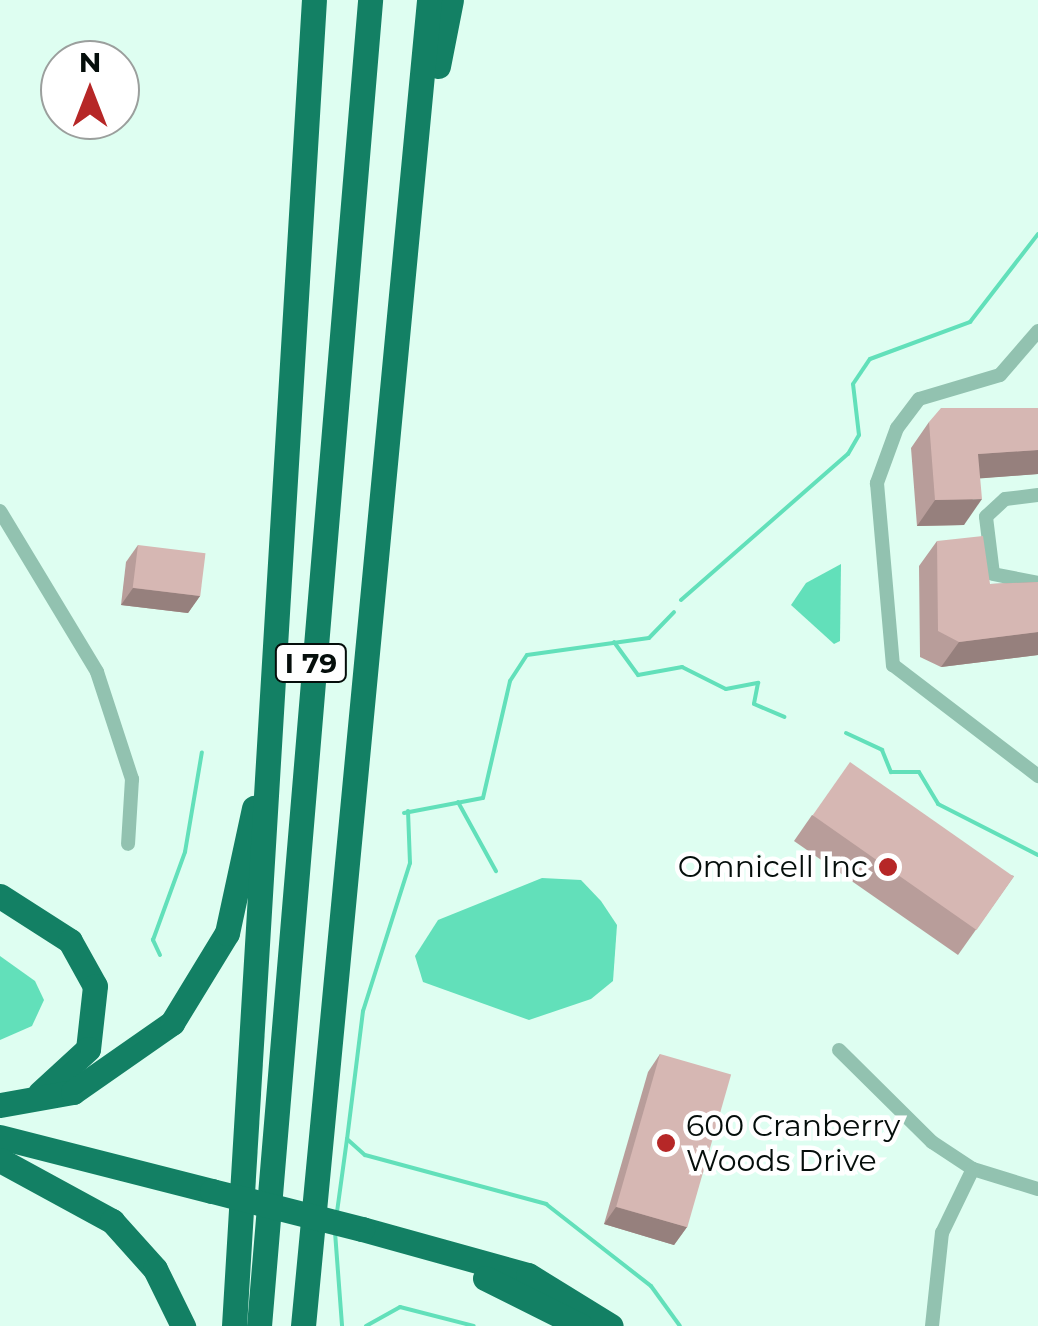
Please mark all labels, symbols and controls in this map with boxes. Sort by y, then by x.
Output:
north arrow [40,40,140,140]
text: N [79,45,101,79]
road number: I 79 [274,640,348,686]
place label: Omnicell Inc [678,849,868,885]
marker: Omnicell Inc [877,856,899,878]
place label: 600 Cranberry Woods Drive [686,1108,900,1178]
marker: 600 Cranberry Woods Drive [655,1132,677,1154]

